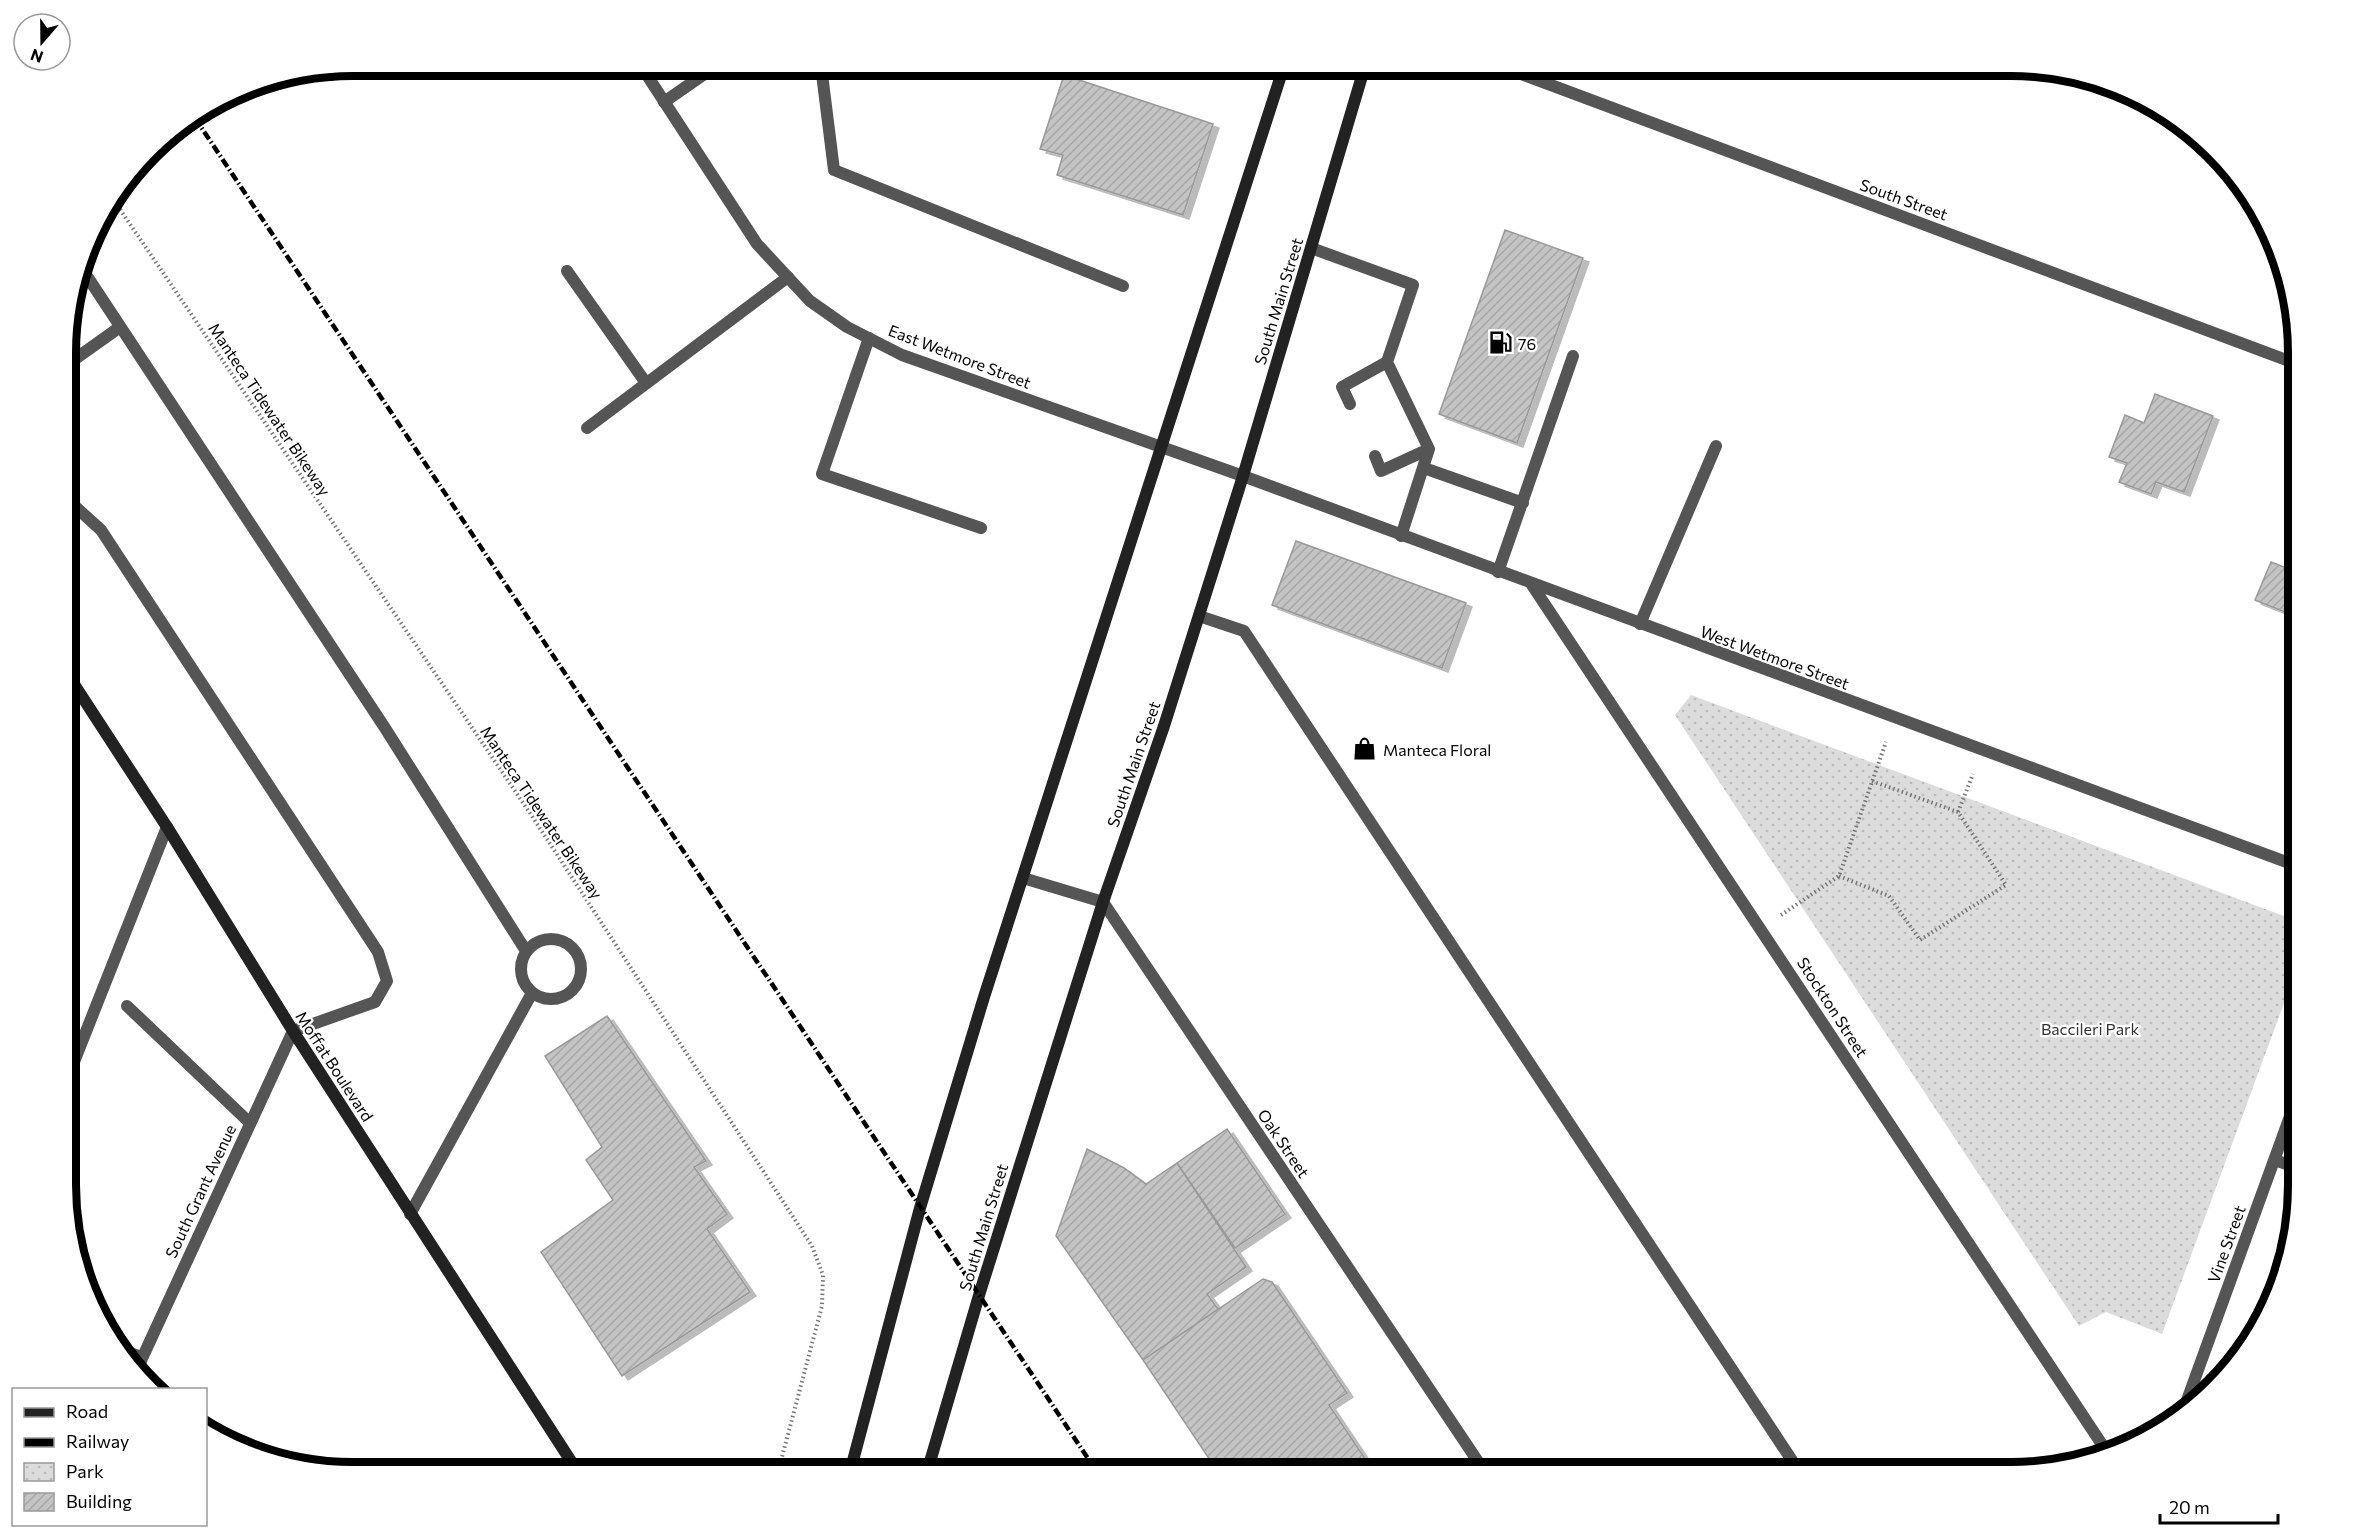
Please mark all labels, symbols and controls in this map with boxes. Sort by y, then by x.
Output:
north arrow [12,12,72,72]
text: N [28,46,46,68]
street label: South Street [1858,174,1951,224]
street label: South Main Street [1250,235,1306,367]
street label: Manteca Tidewater Bikeway [205,319,335,499]
street label: East Wetmore Street [886,320,1034,392]
fuel station icon: 76 [1487,330,1513,356]
place label: 76 [1518,334,1536,353]
street label: West Wetmore Street [1698,621,1852,693]
street label: South Main Street [1103,698,1164,829]
street label: Manteca Tidewater Bikeway [477,722,607,902]
shop icon: Manteca Floral [1352,736,1378,762]
place label: Manteca Floral [1383,740,1491,759]
street label: Stockton Street [1794,953,1873,1061]
street label: Moffat Boulevard [292,1007,378,1125]
park label: Baccileri Park [2041,1019,2139,1038]
street label: Oak Street [1254,1105,1314,1181]
street label: South Grant Avenue [161,1121,239,1261]
street label: South Main Street [955,1161,1011,1293]
street label: Vine Street [2203,1202,2249,1285]
legend [12,1388,207,1526]
text: Road [66,1400,108,1422]
text: Railway [66,1430,129,1452]
text: Park [66,1460,104,1482]
scale bar [2160,1487,2278,1525]
text: Building [66,1490,132,1512]
text: 20 m [2169,1496,2210,1518]

